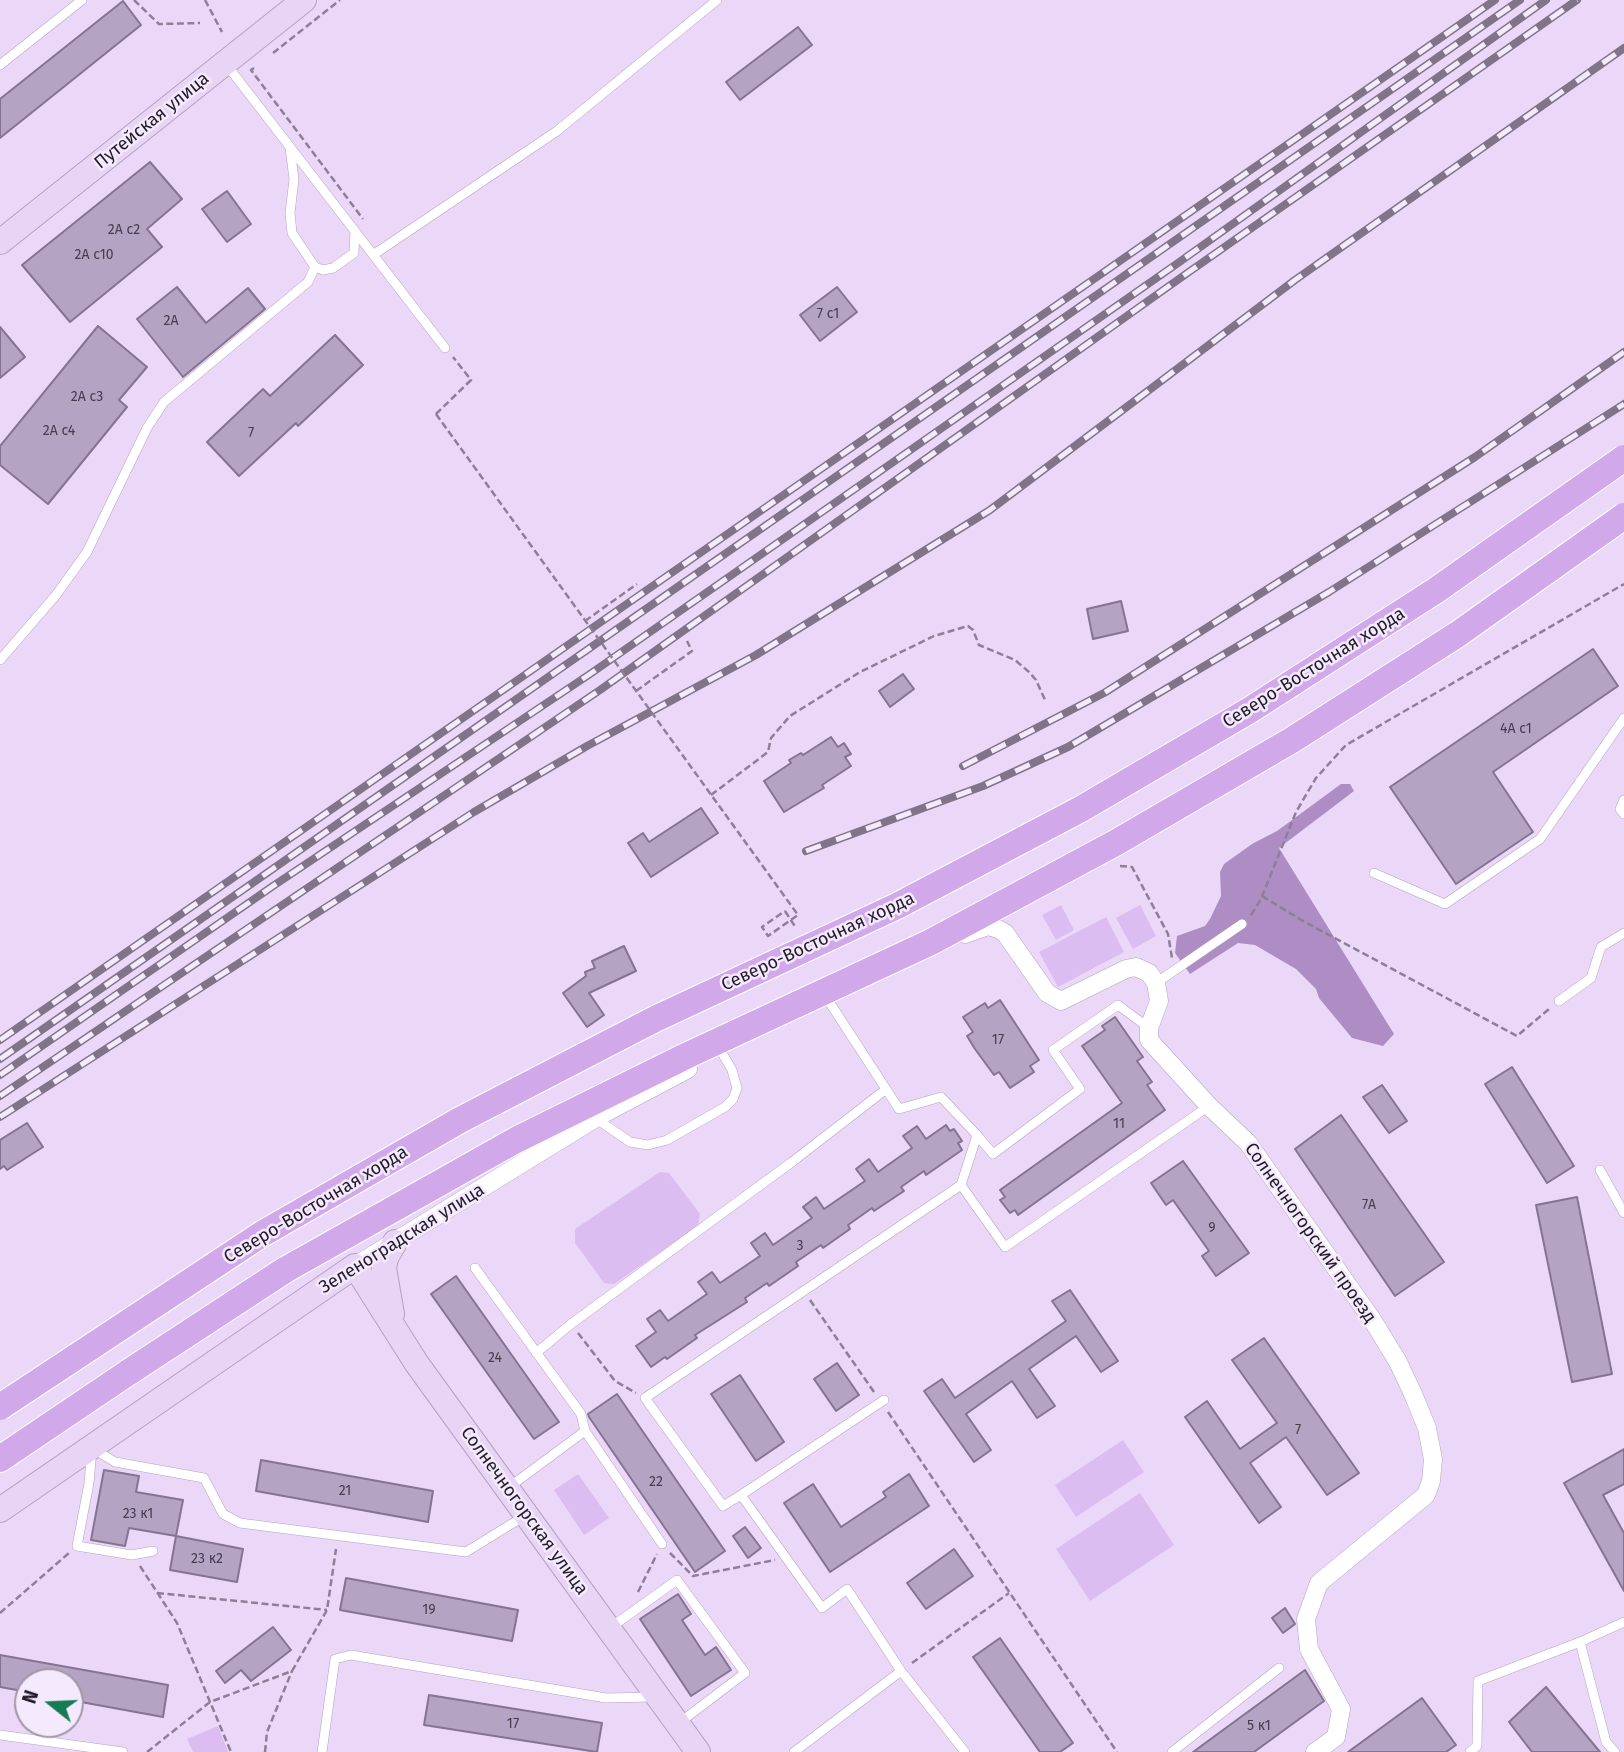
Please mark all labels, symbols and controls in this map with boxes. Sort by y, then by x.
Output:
street label: Путейская улица [90,68,214,174]
house number: 2А с2 [108,222,140,238]
house number: 2А с10 [74,247,114,263]
house number: 7 с1 [817,306,839,322]
house number: 2А [164,313,178,329]
house number: 2А с3 [71,389,103,405]
house number: 2А с4 [43,423,75,439]
house number: 7 [248,425,254,441]
street label: Северо-Восточная хорда [1219,603,1409,733]
house number: 4А с1 [1500,721,1532,737]
street label: Северо-Восточная хорда [718,888,918,996]
house number: 17 [992,1032,1004,1048]
house number: 11 [1113,1116,1125,1132]
street label: Солнечногорский проезд [1240,1139,1380,1327]
street label: Северо-Восточная хорда [220,1141,412,1269]
street label: Зеленоградская улица [315,1179,489,1299]
house number: 7А [1362,1197,1376,1213]
house number: 9 [1208,1220,1216,1236]
house number: 3 [797,1238,803,1254]
house number: 24 [488,1350,502,1366]
house number: 7 [1295,1422,1301,1438]
street label: Солнечногорская улица [456,1423,592,1599]
house number: 22 [649,1474,663,1490]
house number: 21 [339,1483,351,1499]
house number: 23 к1 [123,1506,153,1522]
house number: 23 к2 [191,1551,223,1567]
house number: 19 [422,1602,436,1618]
north arrow [14,1668,84,1738]
text: N [18,1687,43,1707]
house number: 17 [507,1716,519,1732]
house number: 5 к1 [1247,1718,1271,1734]

